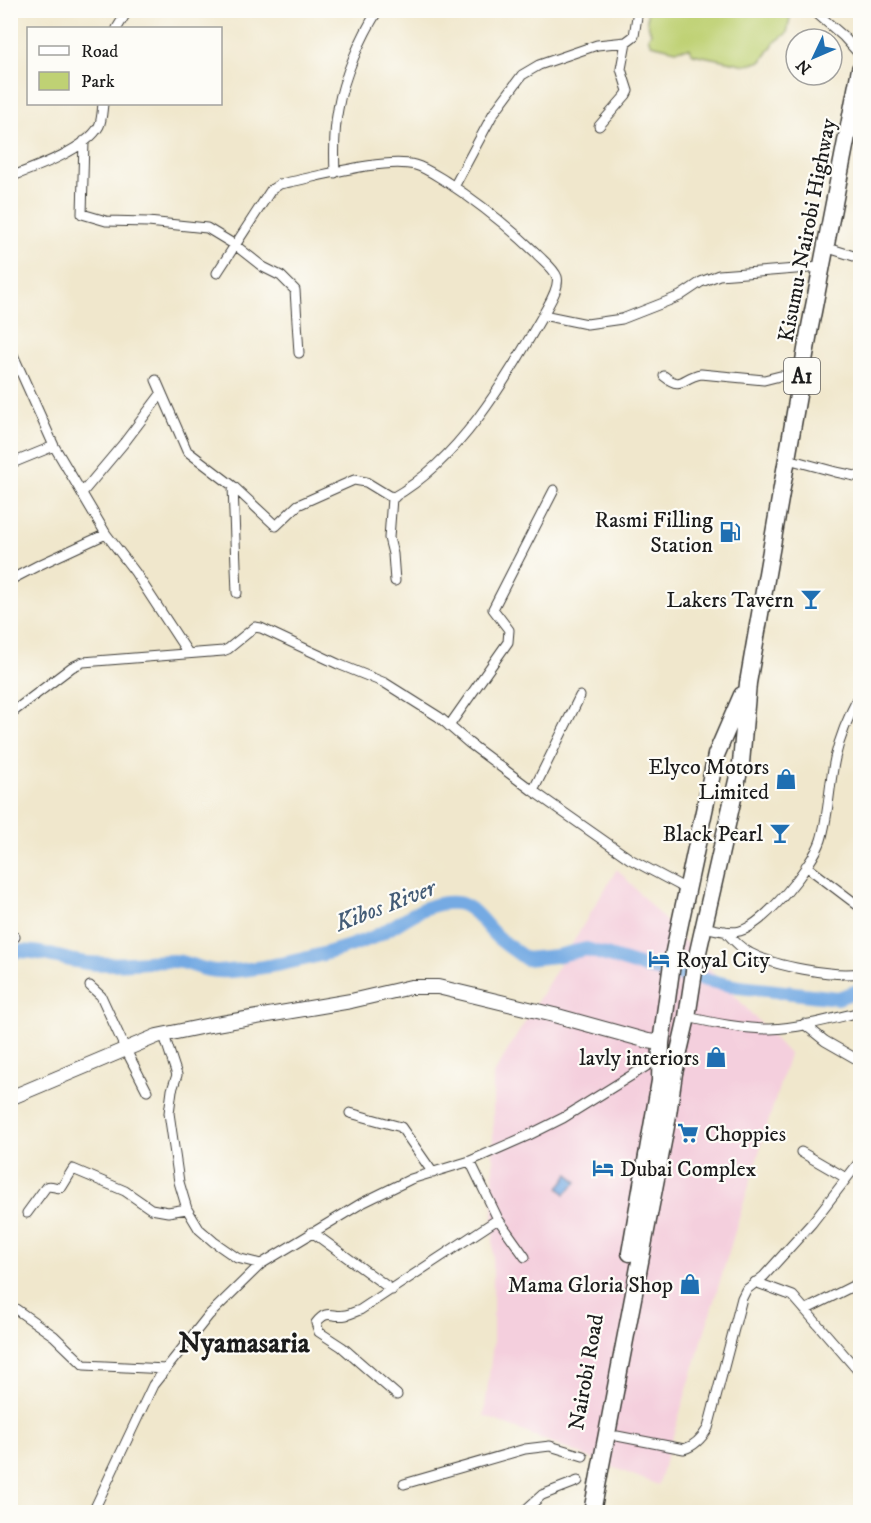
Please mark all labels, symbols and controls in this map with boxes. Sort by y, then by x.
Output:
legend [27,27,222,105]
north arrow [784,27,844,87]
text: Road [81,41,118,63]
text: N [792,55,816,78]
text: Park [81,71,115,93]
street label: Kisumu-Nairobi Highway [773,116,843,344]
road number: A1 [784,358,820,394]
place label: Rasmi Filling Station [595,507,714,559]
fuel station icon: Rasmi Filling Station [718,520,742,544]
place label: Lakers Tavern [666,587,794,614]
bar icon: Lakers Tavern [799,587,823,611]
place label: Elyco Motors Limited [648,754,769,806]
shop icon: Elyco Motors Limited [774,767,798,791]
place label: Black Pearl [663,821,763,848]
bar icon: Black Pearl [768,821,792,845]
water label: Kibos River [330,872,442,939]
hotel icon: Royal City [647,947,671,971]
place label: Royal City [676,947,771,974]
place label: lavly interiors [579,1045,699,1072]
shop icon: lavly interiors [704,1045,728,1069]
supermarket icon: Choppies [676,1121,700,1145]
place label: Choppies [705,1121,786,1148]
hotel icon: Dubai Complex [591,1156,615,1180]
place label: Dubai Complex [620,1156,756,1183]
place label: Mama Gloria Shop [508,1272,673,1299]
shop icon: Mama Gloria Shop [678,1272,702,1296]
street label: Nairobi Road [563,1312,610,1433]
district label: Nyamasaria [178,1326,311,1361]

